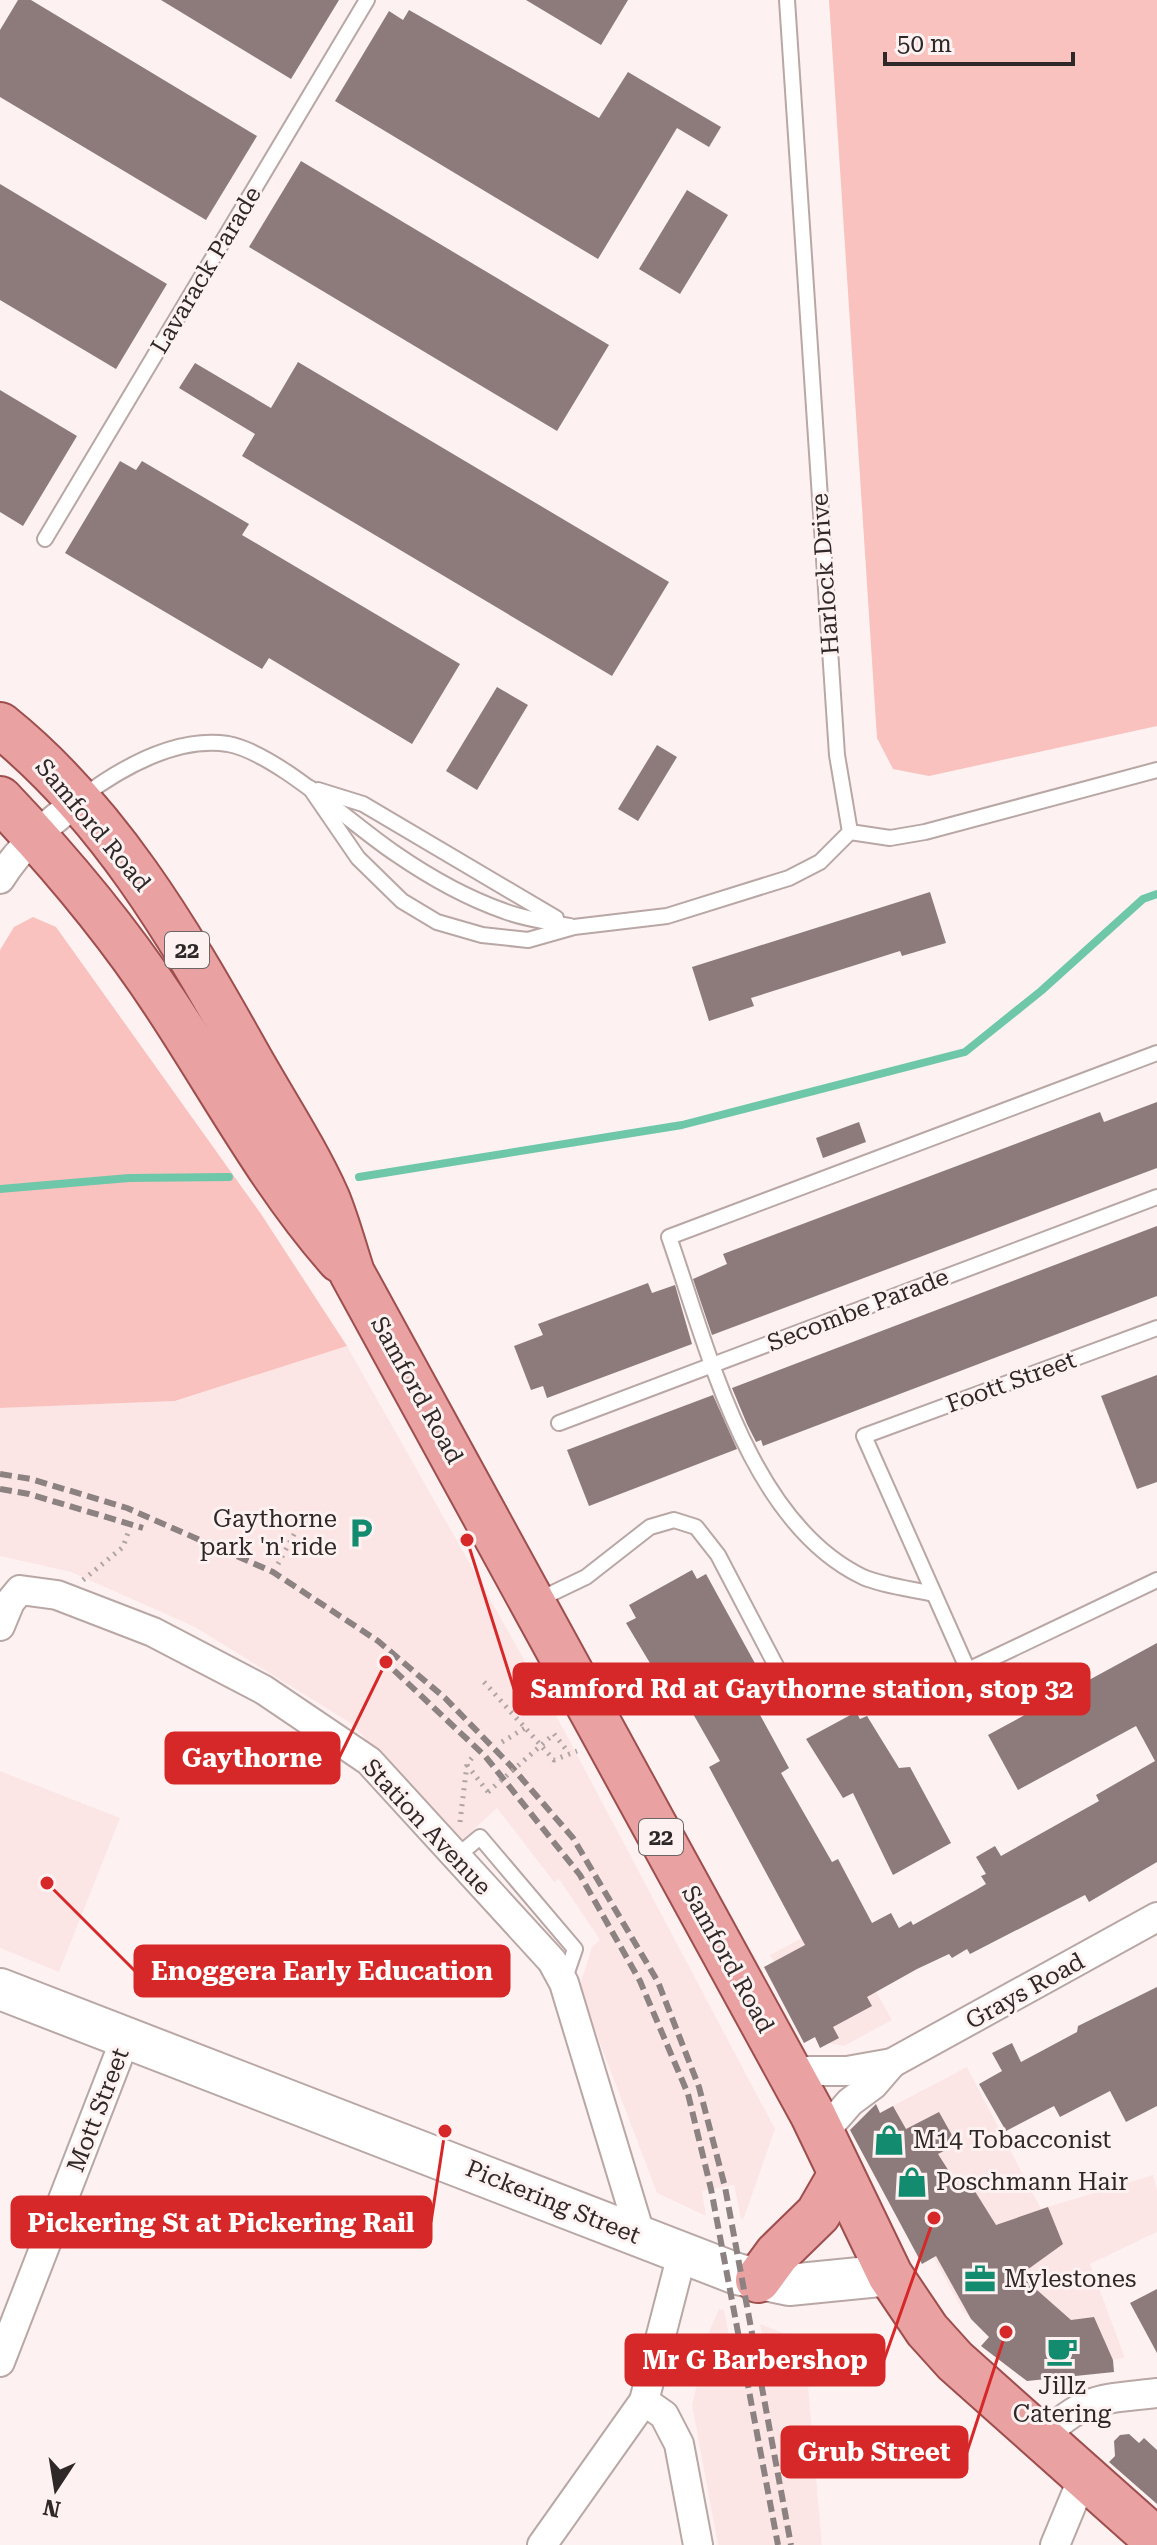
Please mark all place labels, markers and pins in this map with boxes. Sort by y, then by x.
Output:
place label: Gaythorne park 'n' ride [200,1505,337,1561]
parking icon: Gaythorne park 'n' ride [344,1516,378,1550]
callout: Samford Rd at Gaythorne station, stop 32 [514,1664,1089,1714]
callout: Gaythorne [166,1733,339,1783]
callout: Enoggera Early Education [135,1946,509,1996]
shop icon: M14 Tobacconist [872,2123,906,2157]
place label: M14 Tobacconist [913,2126,1111,2154]
shop icon: Poschmann Hair [895,2165,929,2199]
place label: Poschmann Hair [936,2168,1128,2196]
callout: Pickering St at Pickering Rail [12,2197,431,2247]
office icon: Mylestones [963,2262,997,2296]
place label: Mylestones [1004,2265,1136,2293]
cafe icon: Jillz Catering [1045,2334,1079,2368]
callout: Mr G Barbershop [626,2335,884,2385]
place label: Jillz Catering [1013,2372,1112,2428]
callout: Grub Street [782,2427,967,2477]

